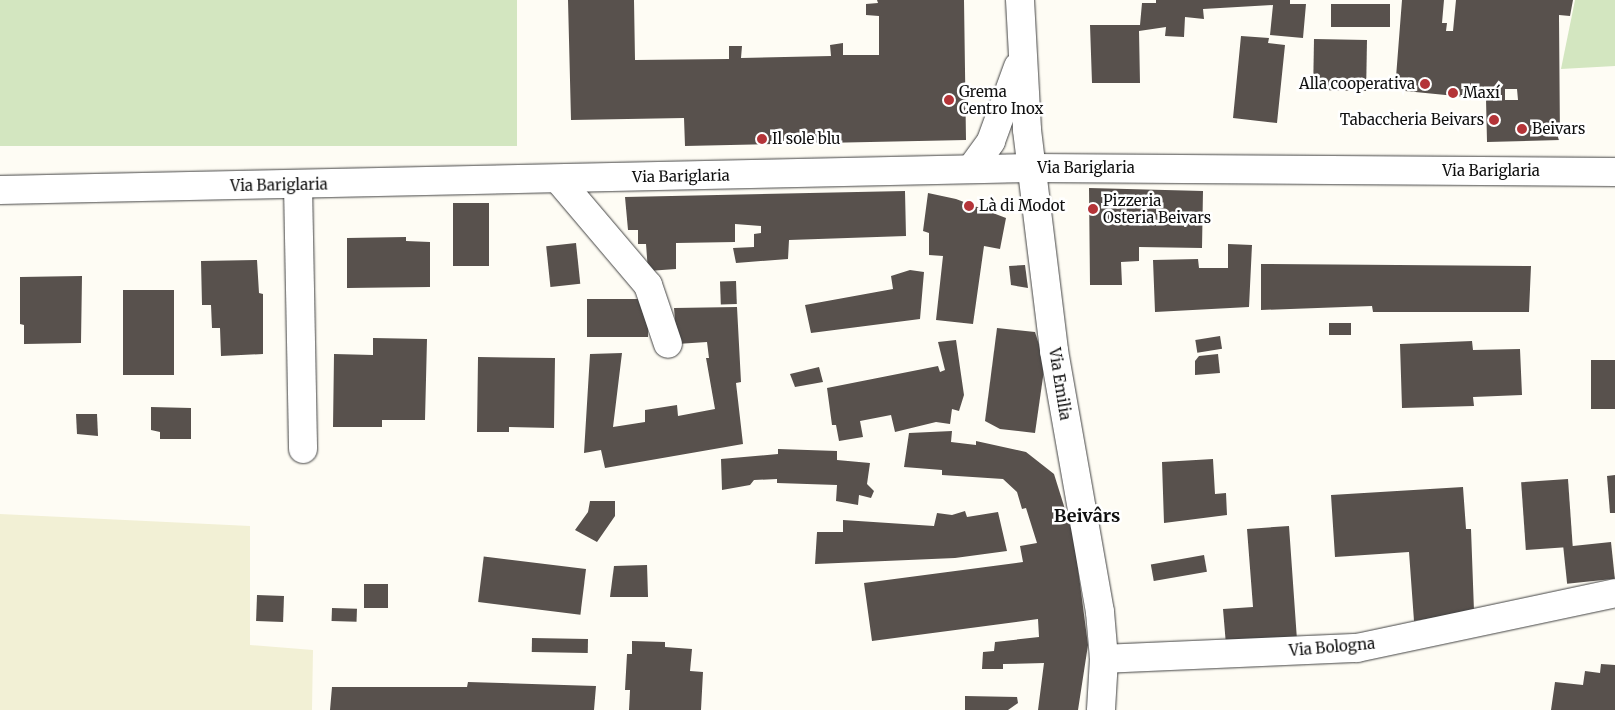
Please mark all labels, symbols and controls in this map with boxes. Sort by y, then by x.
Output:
place label: Alla cooperativa [1299,75,1415,93]
marker: Alla cooperativa [1419,78,1431,90]
place label: Grema Centro Inox [959,82,1043,117]
place label: Maxí [1463,84,1500,102]
marker: Maxí [1447,87,1459,99]
marker: Grema Centro Inox [943,94,955,106]
place label: Tabaccheria Beivars [1340,111,1484,129]
marker: Tabaccheria Beivars [1488,114,1500,126]
place label: Beivars [1532,120,1585,138]
marker: Beivars [1516,123,1528,135]
place label: Il sole blu [772,130,841,148]
marker: Il sole blu [756,133,768,145]
street label: Via Bariglaria [1037,159,1135,177]
street label: Via Bariglaria [1442,162,1540,180]
street label: Via Bariglaria [632,166,730,186]
street label: Via Bariglaria [230,175,328,195]
place label: Pizzeria Osteria Beivars [1103,191,1211,226]
place label: Là di Modot [979,197,1065,215]
marker: Là di Modot [963,200,975,212]
marker: Pizzeria Osteria Beivars [1087,203,1099,215]
street label: Via Emilia [1045,347,1075,421]
district label: Beivârs [1054,505,1120,527]
street label: Via Bologna [1288,634,1376,660]

